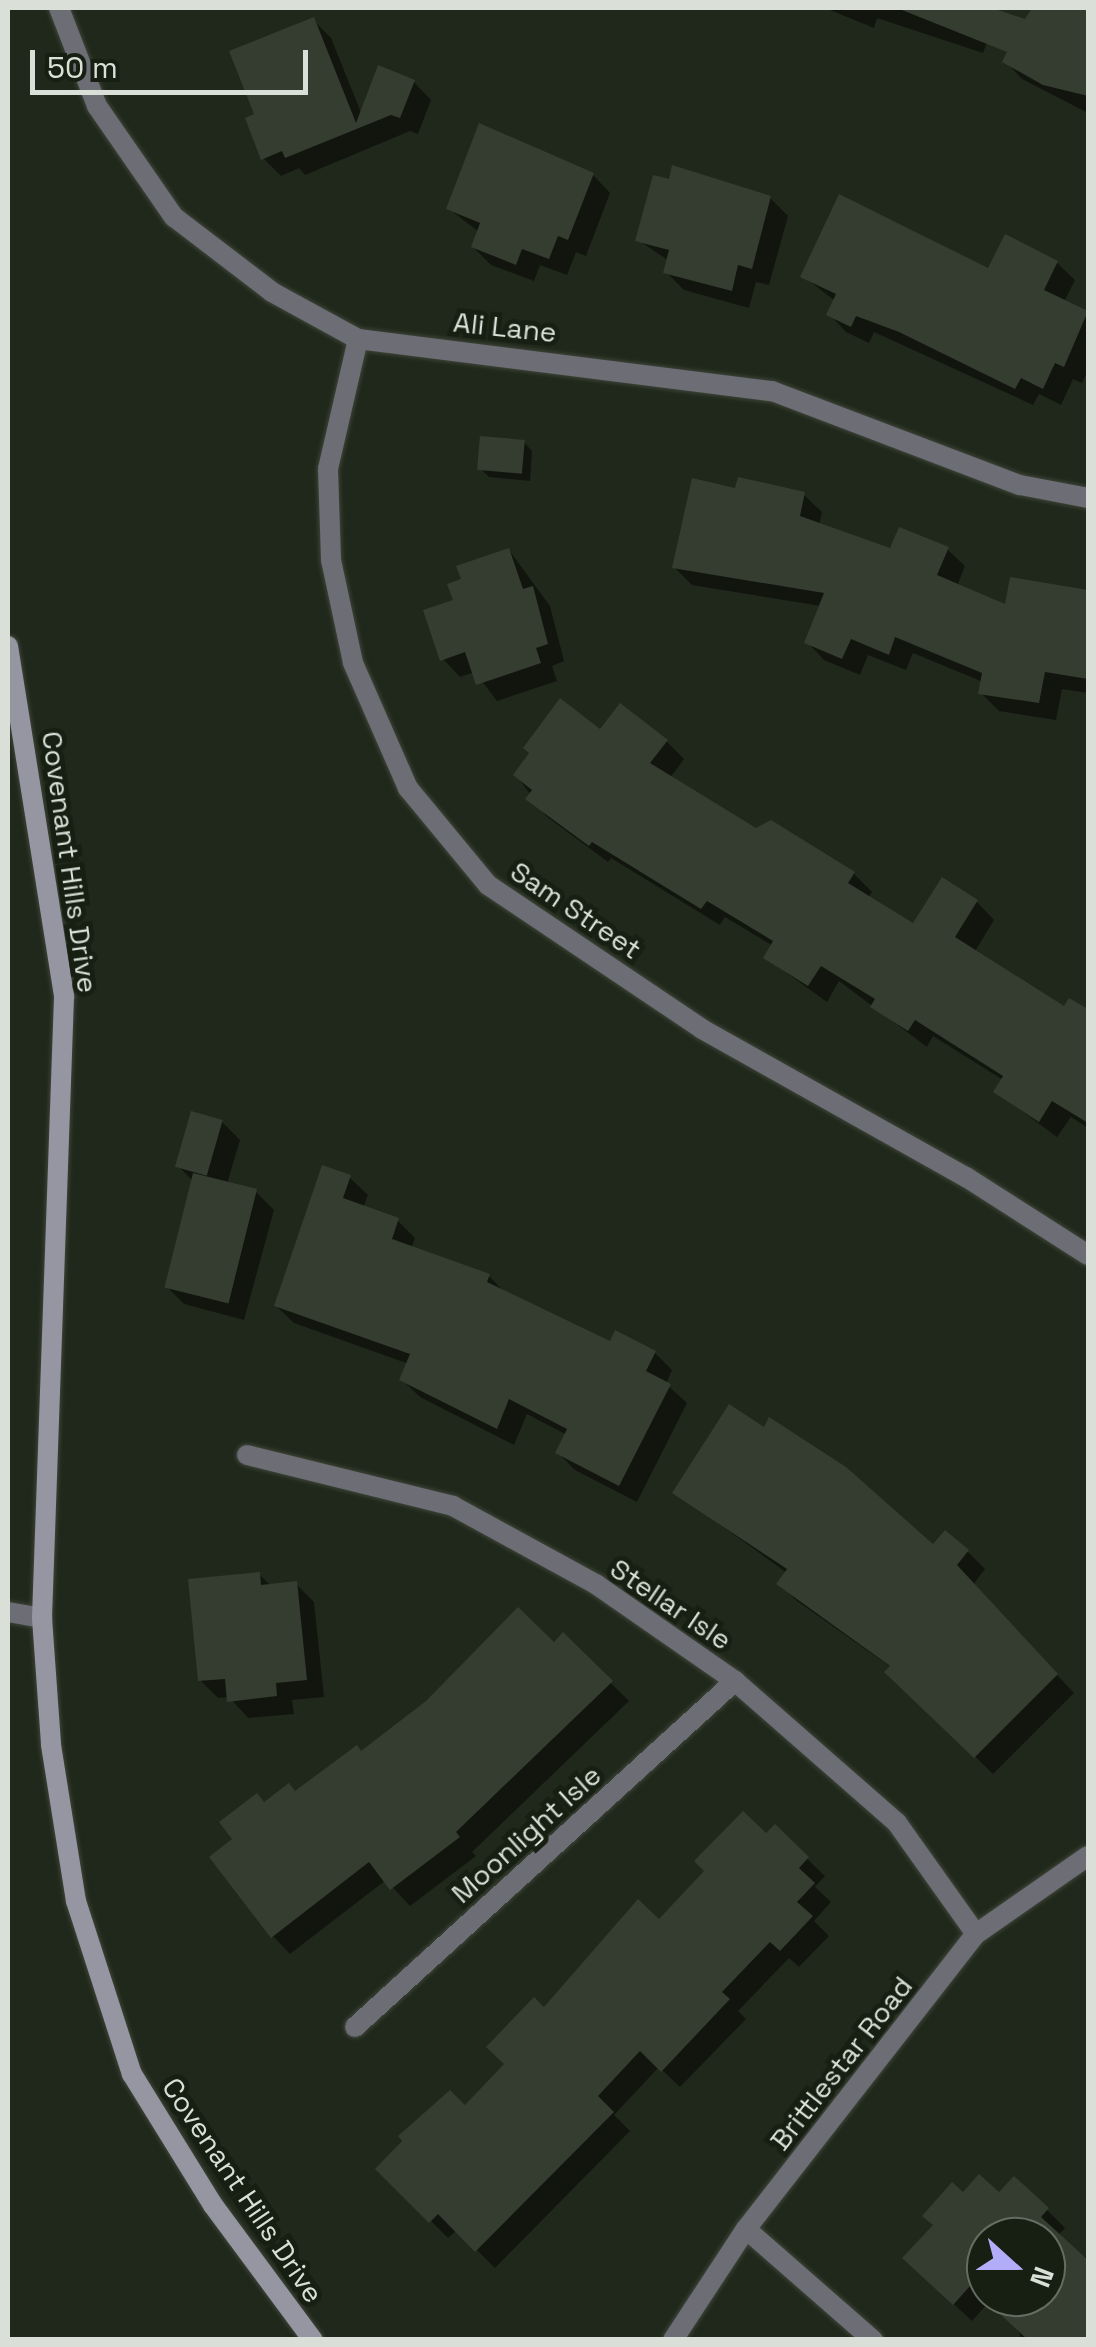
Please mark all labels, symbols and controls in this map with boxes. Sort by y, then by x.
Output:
scale bar [35,30,312,92]
text: 50 m [47,48,118,87]
street label: Ali Lane [452,305,558,349]
street label: Covenant Hills Drive [35,729,105,995]
street label: Sam Street [504,854,648,966]
street label: Stellar Isle [604,1551,738,1657]
street label: Moonlight Isle [444,1758,608,1910]
street label: Brittlestar Road [763,1969,919,2157]
street label: Covenant Hills Drive [155,2071,331,2309]
north arrow [966,2217,1066,2317]
text: N [1022,2262,1062,2292]

